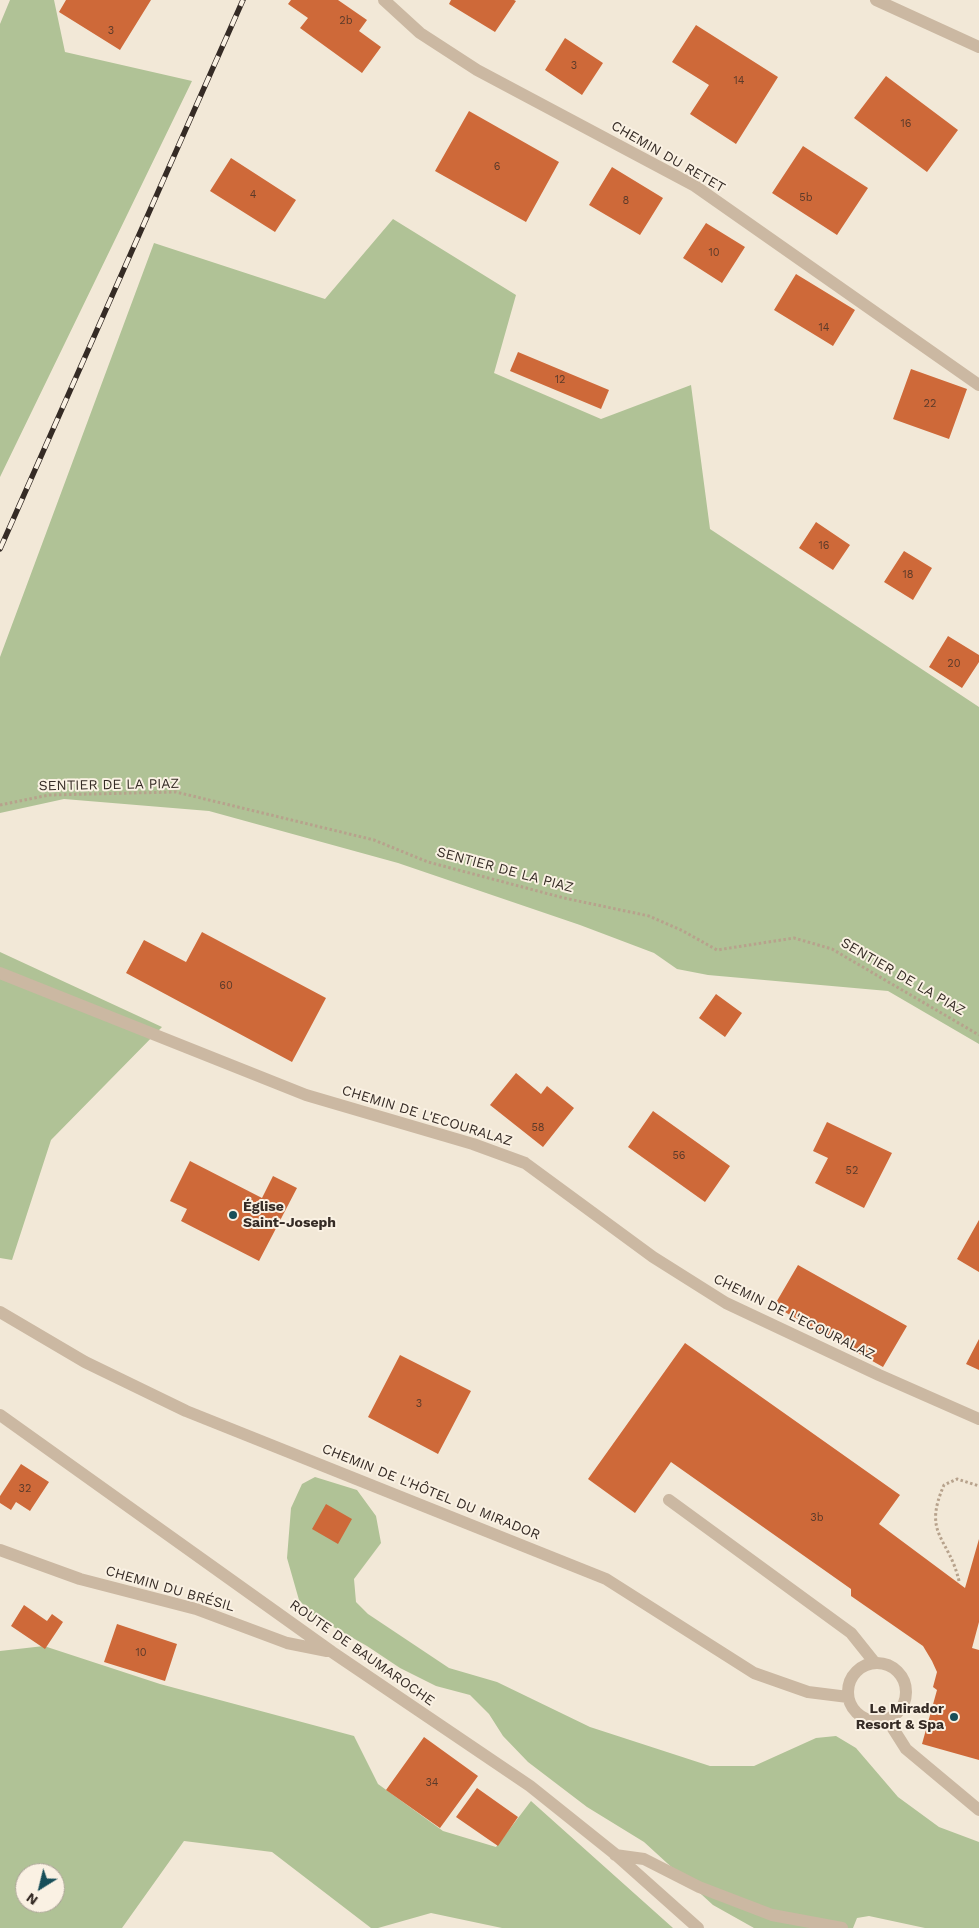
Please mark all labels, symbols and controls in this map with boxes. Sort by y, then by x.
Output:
house number: 2b [339,14,353,28]
house number: 3 [108,24,114,38]
house number: 3 [571,59,577,73]
house number: 14 [733,74,745,88]
house number: 16 [901,117,911,131]
street label: CHEMIN DU RETET [608,118,728,196]
house number: 6 [494,160,500,174]
house number: 4 [250,188,256,202]
house number: 5b [799,191,813,205]
house number: 8 [623,194,629,208]
house number: 10 [708,246,720,260]
house number: 14 [818,321,830,335]
house number: 12 [555,373,565,387]
house number: 22 [924,397,936,411]
house number: 16 [819,539,829,553]
house number: 18 [902,568,914,582]
house number: 20 [947,657,961,671]
street label: SENTIER DE LA PIAZ [39,775,179,795]
street label: SENTIER DE LA PIAZ [435,844,575,896]
street label: SENTIER DE LA PIAZ [838,935,968,1019]
house number: 60 [219,979,233,993]
street label: CHEMIN DE L'ECOURALAZ [340,1082,514,1150]
house number: 58 [531,1121,545,1135]
house number: 56 [672,1149,686,1163]
house number: 52 [846,1164,858,1178]
place label: Église Saint-Joseph [243,1199,336,1232]
marker: Église Saint-Joseph [227,1209,239,1221]
street label: CHEMIN DE L'ECOURALAZ [711,1271,877,1363]
house number: 3 [416,1397,422,1411]
street label: CHEMIN DE L'HÔTEL DU MIRADOR [319,1440,543,1544]
house number: 32 [19,1482,31,1496]
house number: 3b [810,1511,824,1525]
street label: CHEMIN DU BRÉSIL [103,1563,237,1615]
street label: ROUTE DE BAUMAROCHE [286,1596,438,1710]
house number: 10 [135,1646,147,1660]
place label: Le Mirador Resort & Spa [856,1701,944,1734]
marker: Le Mirador Resort & Spa [948,1711,960,1723]
house number: 34 [425,1776,439,1790]
north arrow [15,1863,65,1913]
text: N [23,1890,41,1909]

